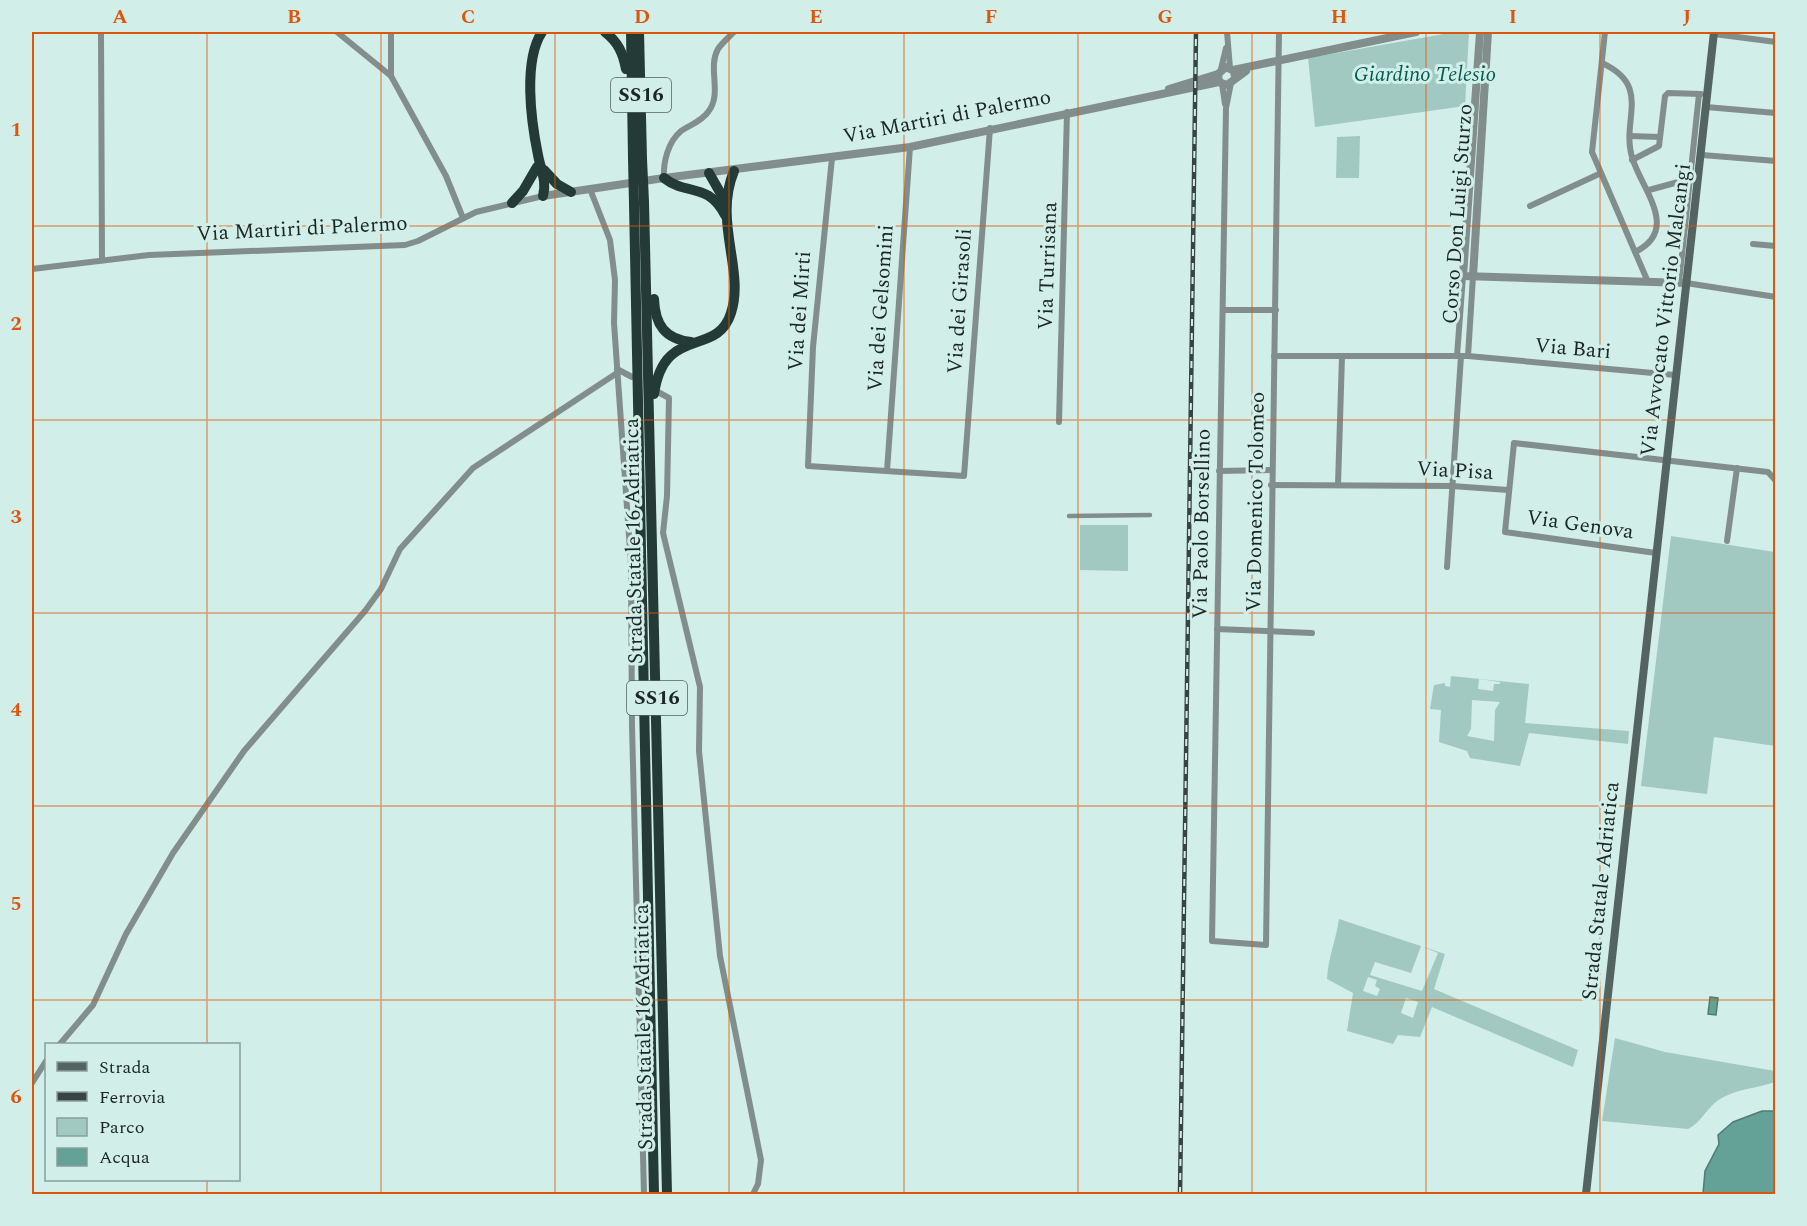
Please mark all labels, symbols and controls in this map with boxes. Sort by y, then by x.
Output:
text: A [112,2,128,32]
text: B [287,2,301,32]
text: C [461,2,475,32]
text: D [634,2,650,32]
text: E [809,2,823,32]
text: F [985,2,997,32]
text: G [1157,2,1173,32]
text: H [1331,2,1347,32]
text: I [1509,2,1517,32]
text: J [1683,2,1691,32]
park label: Giardino Telesio [1354,59,1496,91]
road number: SS16 [611,78,671,112]
street label: Via Martiri di Palermo [840,81,1054,153]
street label: Corso Don Luigi Sturzo [1434,103,1482,325]
text: 1 [10,115,22,145]
street label: Via Avvocato Vittorio Malcangi [1632,162,1700,458]
street label: Via Turrisana [1030,201,1066,331]
street label: Via Martiri di Palermo [196,207,408,251]
street label: Via dei Gelsomini [859,223,903,393]
street label: Via dei Girasoli [939,227,981,375]
street label: Via dei Mirti [780,250,820,372]
text: 2 [10,309,22,339]
street label: Via Bari [1533,330,1613,368]
street label: Via Domenico Tolomeo [1238,392,1274,612]
street label: Strada Statale 16 Adriatica [616,417,652,664]
street label: Via Paolo Borsellino [1184,429,1220,619]
street label: Via Pisa [1416,453,1495,489]
text: 3 [10,502,22,532]
street label: Via Genova [1524,502,1636,548]
road number: SS16 [627,681,687,715]
text: 4 [10,695,22,725]
street label: Strada Statale Adriatica [1574,779,1628,1002]
text: 5 [10,889,22,919]
street label: Strada Statale 16 Adriatica [626,903,662,1150]
legend [45,1043,240,1181]
text: Strada [99,1054,150,1081]
text: 6 [10,1082,22,1112]
text: Ferrovia [99,1084,166,1111]
text: Parco [99,1114,144,1141]
text: Acqua [99,1144,150,1171]

